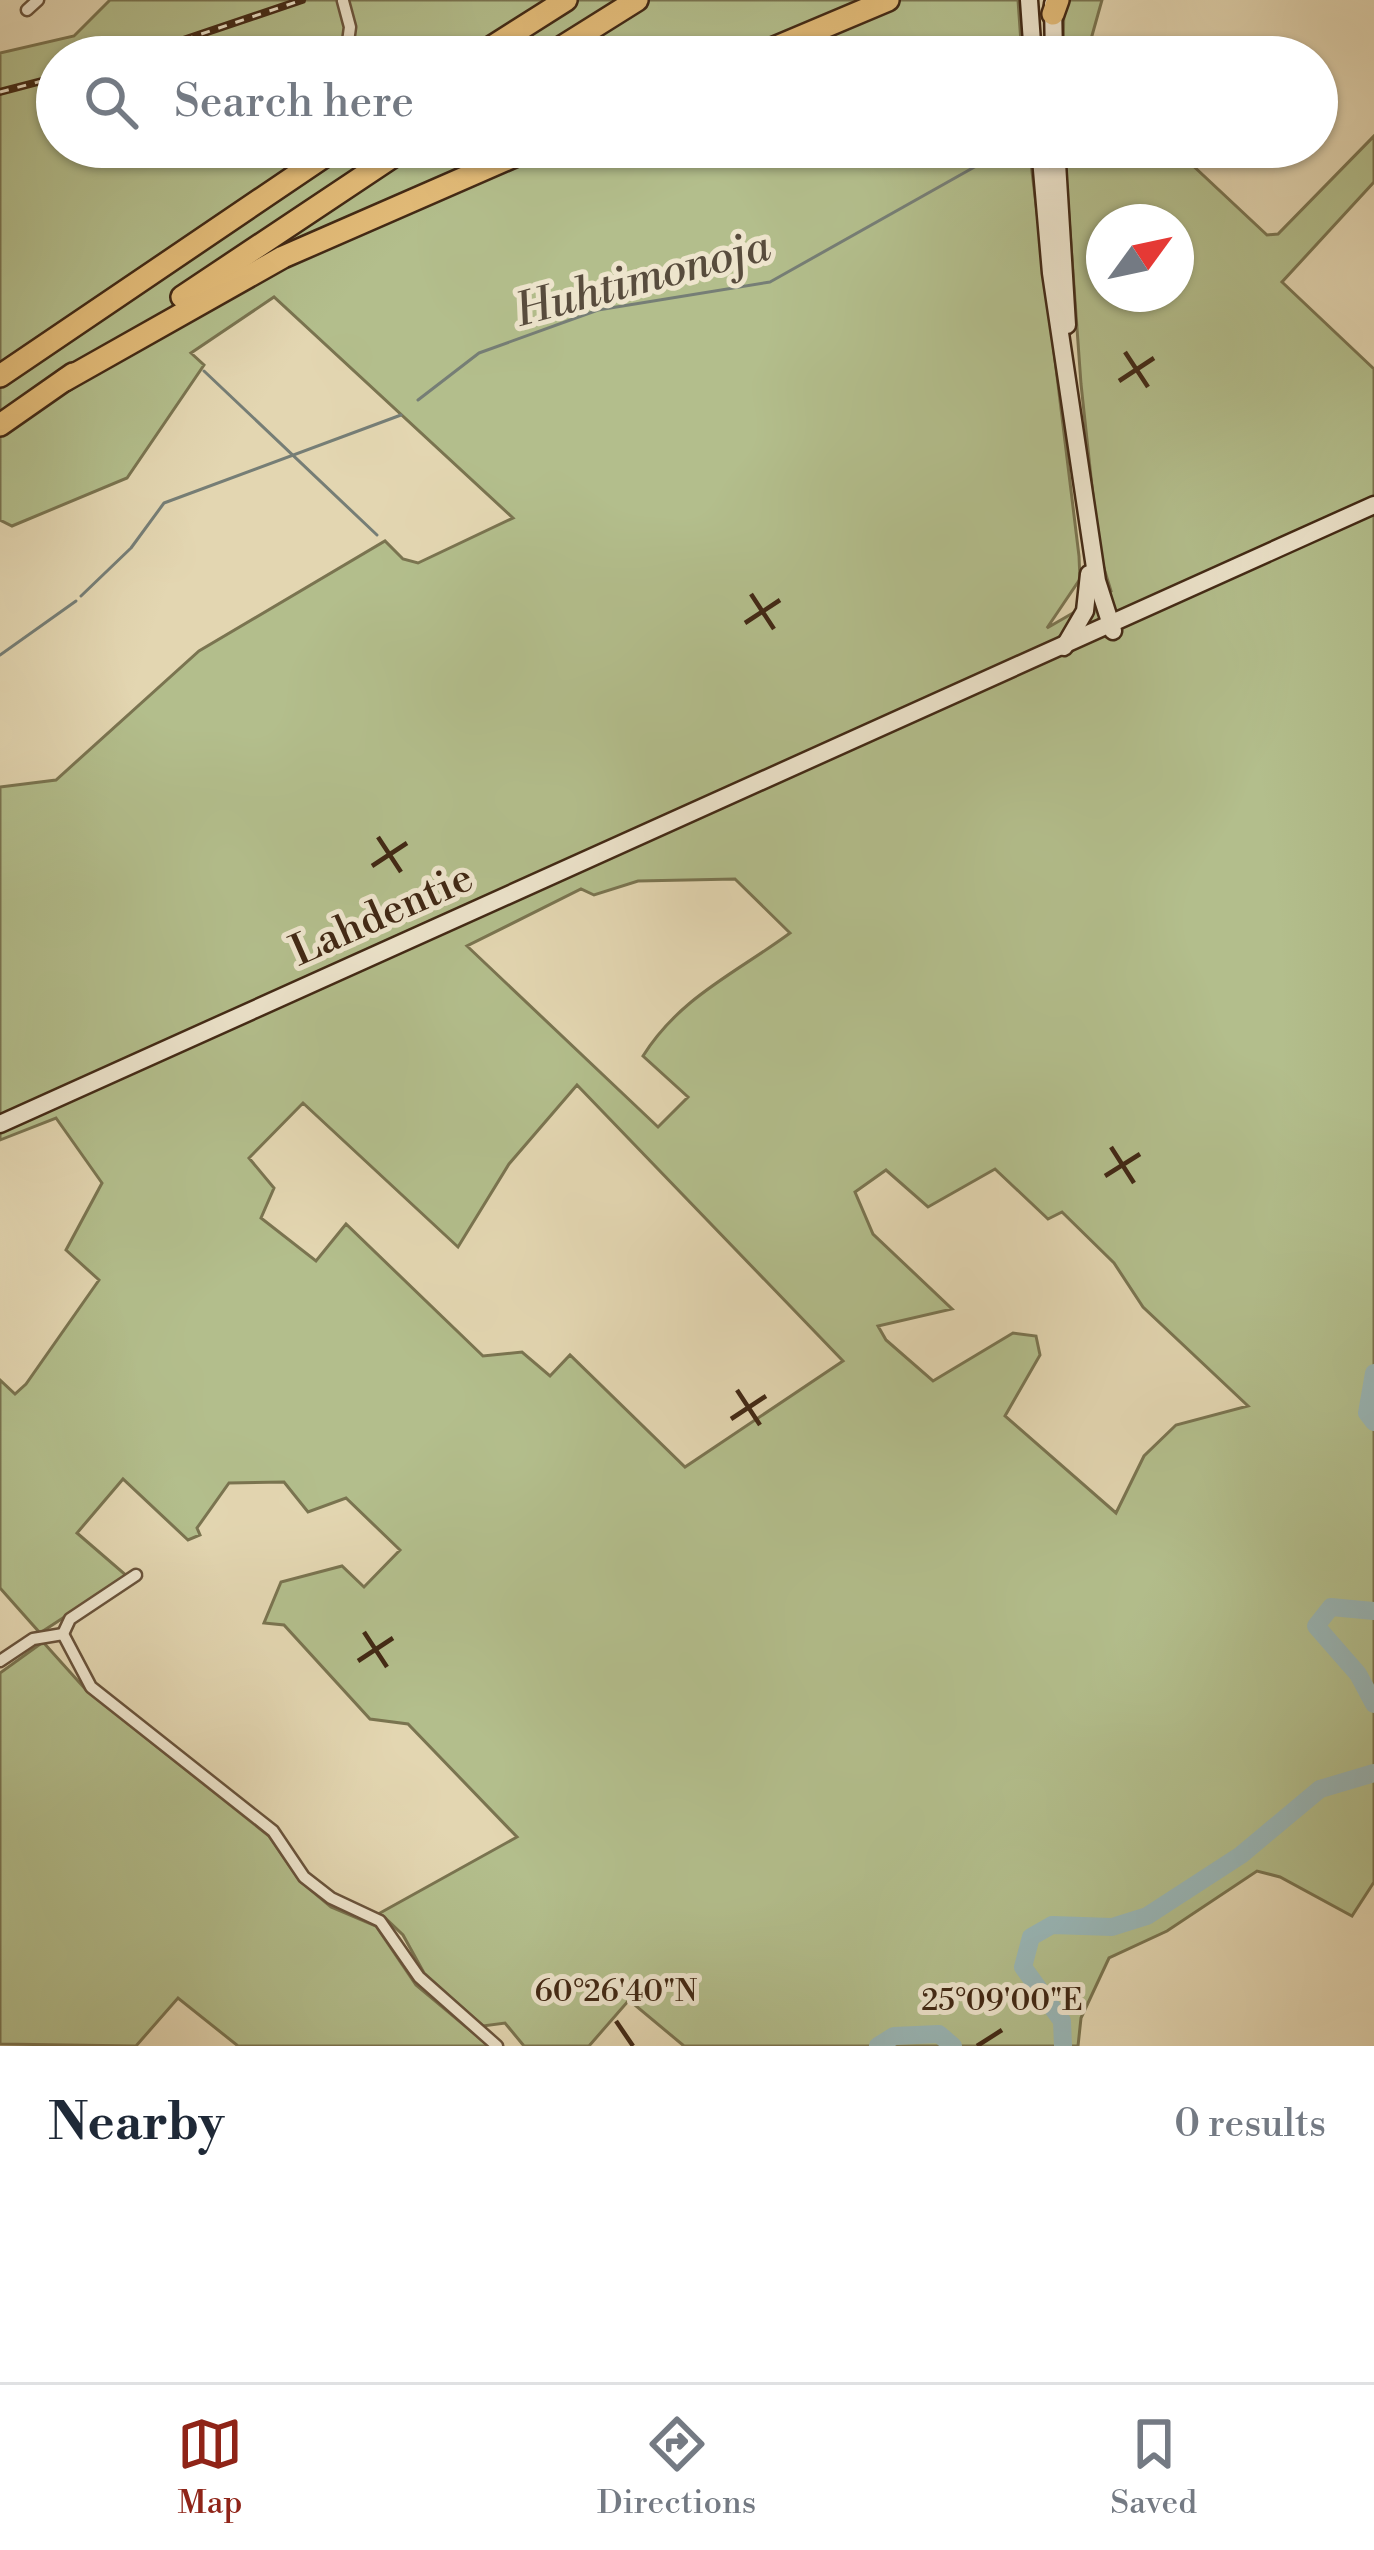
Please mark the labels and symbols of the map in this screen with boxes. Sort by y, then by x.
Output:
north arrow [1086,204,1194,312]
water label: Huhtimonoja [508,218,777,341]
street label: Lahdentie [283,852,481,979]
text: 60°26'40"N [535,1973,697,2011]
text: 25°09'00"E [921,1982,1083,2020]

